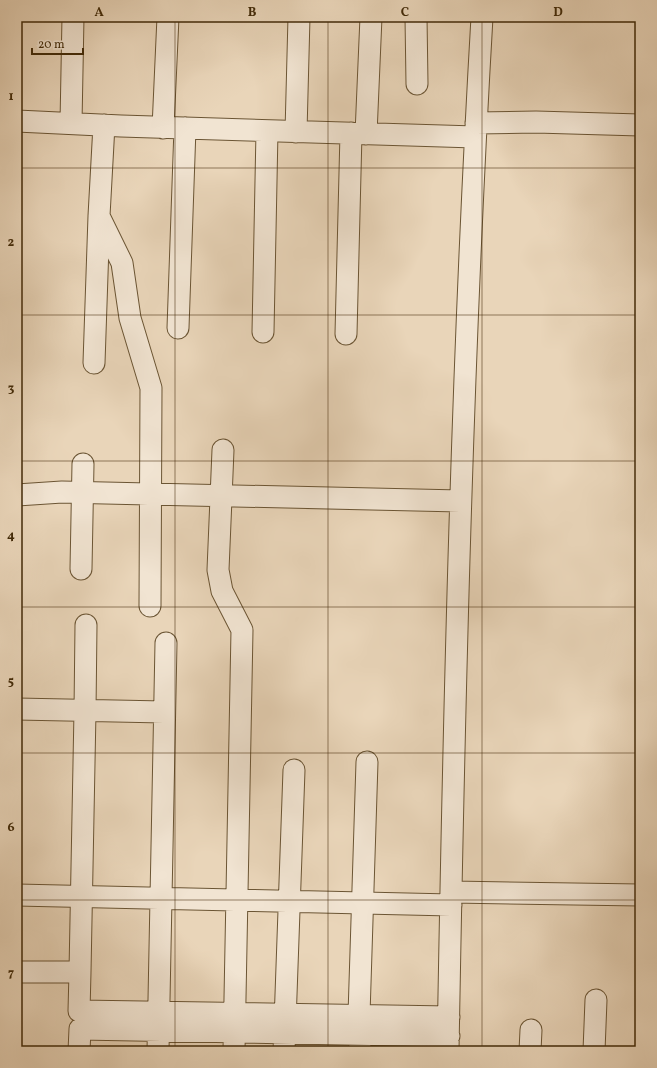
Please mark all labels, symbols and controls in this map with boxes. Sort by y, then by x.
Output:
text: A [94,4,104,22]
text: B [248,4,257,22]
text: C [401,4,409,22]
text: D [553,4,563,22]
scale bar [32,30,83,56]
text: 20 m [38,37,65,53]
text: 1 [8,88,14,106]
text: 2 [8,234,15,252]
text: 3 [8,380,15,398]
text: 4 [7,527,15,545]
text: 5 [8,673,14,691]
text: 6 [7,819,15,837]
text: 7 [8,965,14,983]

